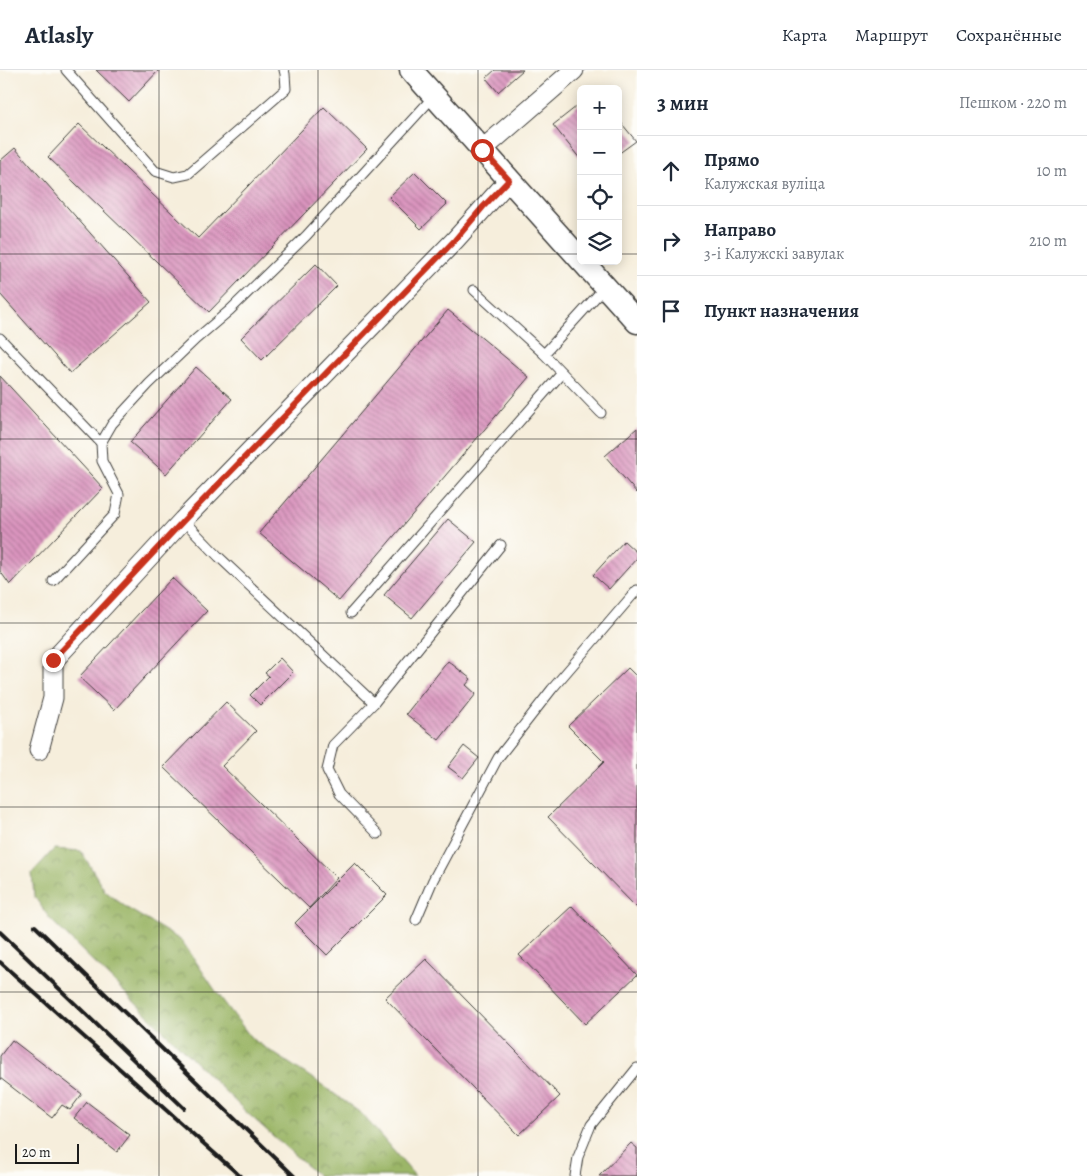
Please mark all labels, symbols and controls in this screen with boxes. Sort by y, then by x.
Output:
text: Atlasly [25,19,93,51]
text: Карта [782,23,827,47]
text: Маршрут [855,23,928,47]
text: Сохранённые [956,23,1062,47]
map controls [577,85,622,265]
button: + [577,85,622,130]
text: 3 мин [657,89,709,117]
text: Пешком · 220 m [959,92,1067,114]
button: − [577,130,622,175]
route start [471,139,494,162]
text: Прямо [704,147,759,173]
icon: ahead [657,157,685,185]
text: 10 m [1037,160,1067,182]
text: Калужская вуліца [704,173,825,195]
button: locate [577,175,622,220]
text: Направо [704,217,776,243]
button: layers [577,220,622,265]
icon: right [657,227,685,255]
text: 210 m [1029,230,1067,252]
text: 3-і Калужскі завулак [704,243,844,265]
icon: arrive [657,297,685,325]
text: Пункт назначения [704,298,859,324]
route end [42,649,65,672]
scale bar [15,1141,79,1164]
text: 20 m [22,1143,51,1162]

